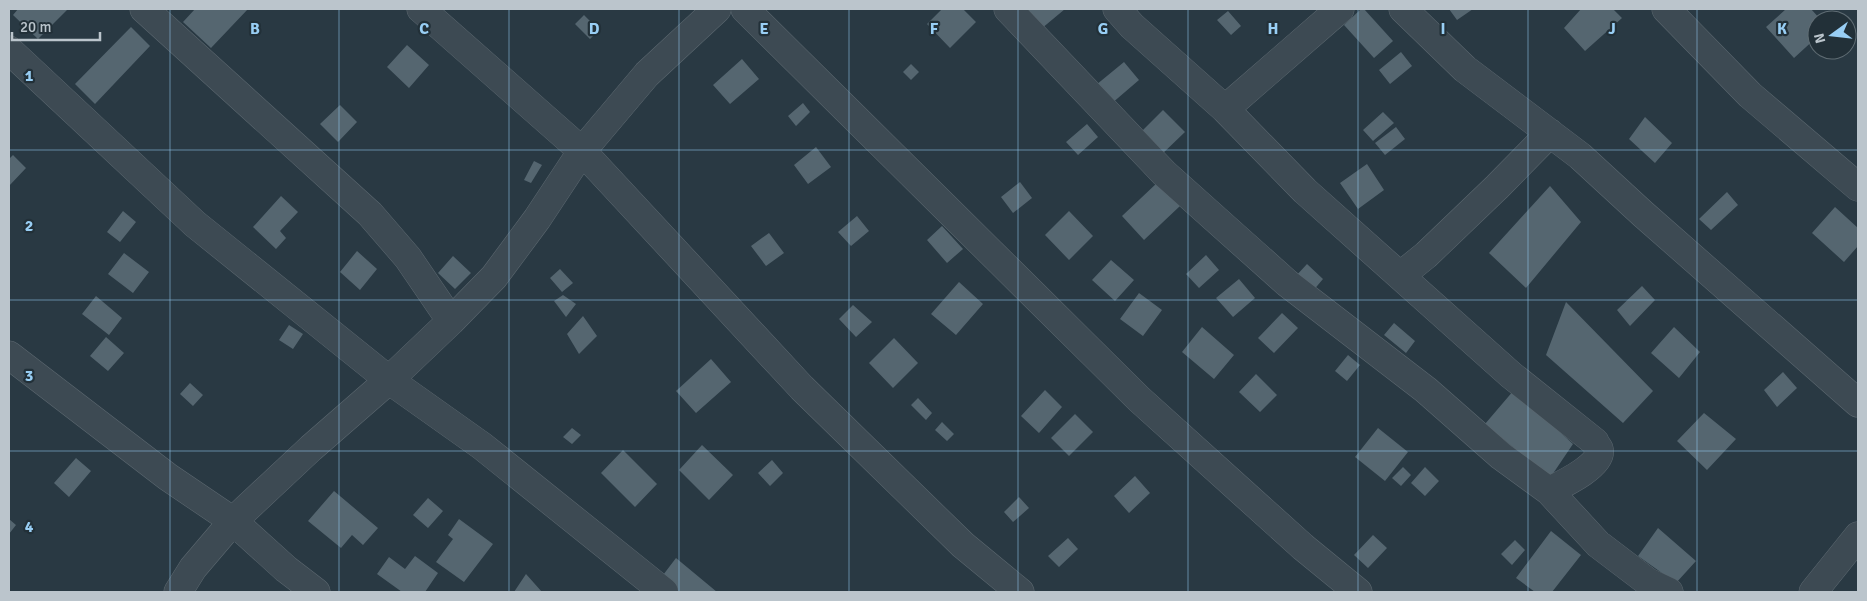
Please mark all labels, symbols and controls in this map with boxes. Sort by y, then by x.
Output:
scale bar [12,10,100,42]
north arrow [1807,10,1857,60]
text: 20 m [20,18,51,36]
text: B [250,19,260,39]
text: C [419,19,429,39]
text: D [589,19,600,39]
text: E [759,19,769,39]
text: F [930,19,939,39]
text: G [1098,19,1108,39]
text: H [1268,19,1278,39]
text: I [1440,19,1446,39]
text: J [1608,19,1616,39]
text: K [1777,19,1787,39]
text: N [1810,31,1829,45]
text: 1 [25,66,34,86]
text: 2 [25,216,33,236]
text: 3 [25,366,33,386]
text: 4 [25,517,34,537]

